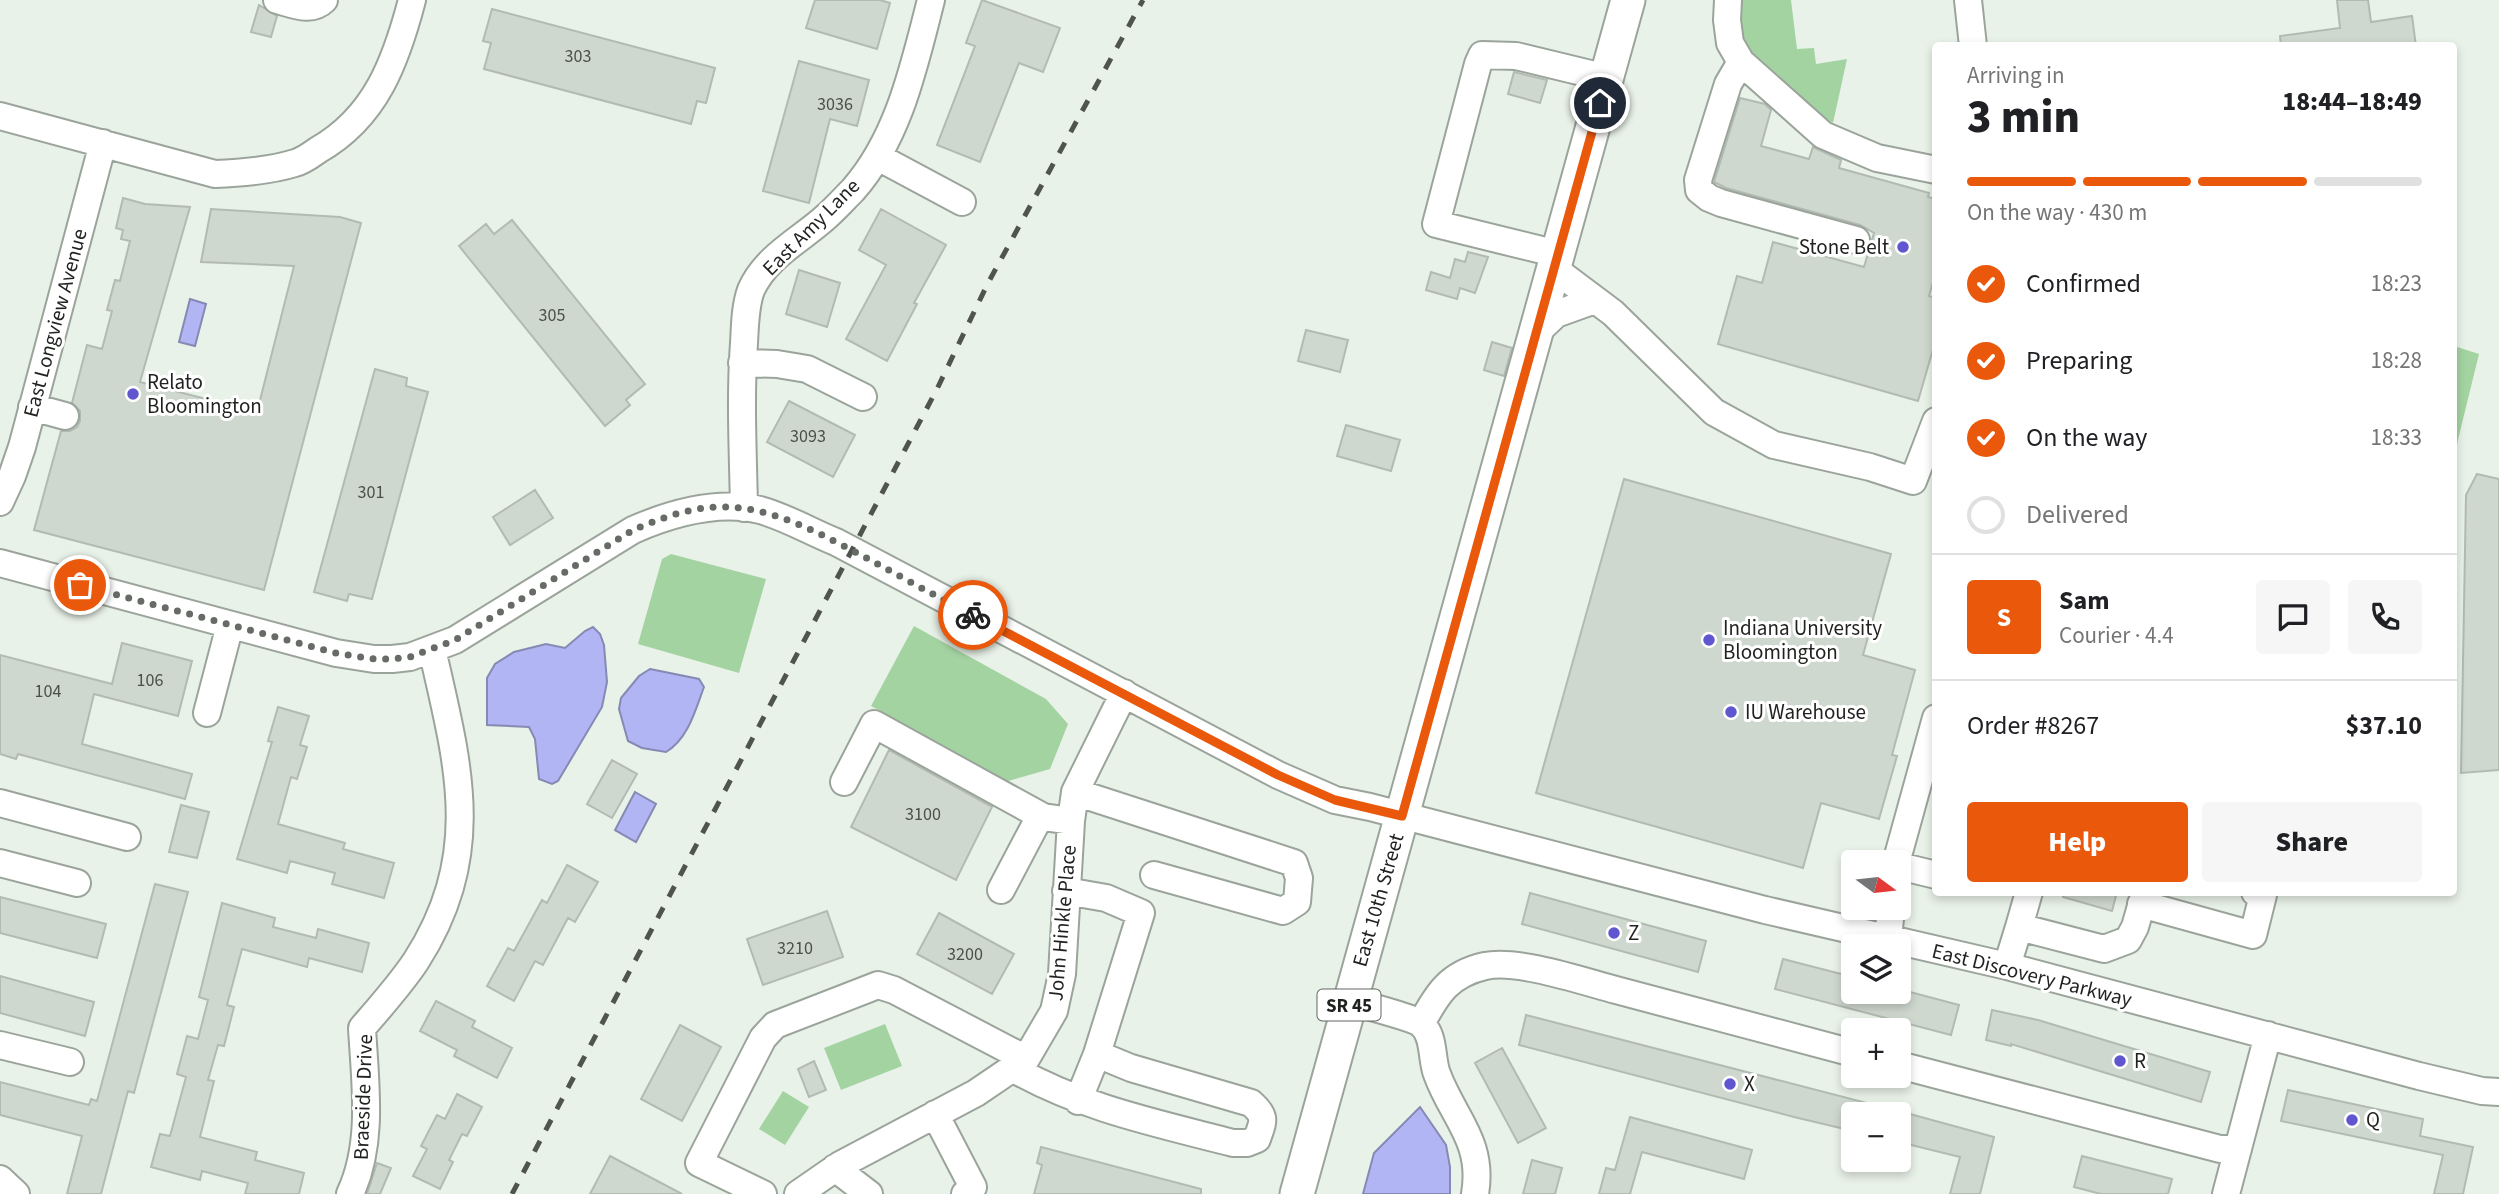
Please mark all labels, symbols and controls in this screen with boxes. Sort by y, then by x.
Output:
house number: 303 [565,44,591,69]
text: Arriving in [1967,59,2065,92]
pin [1570,73,1630,133]
text: 18:44–18:49 [2282,83,2422,120]
icon: home [1581,84,1619,122]
text: 3 min [1967,85,2080,150]
house number: 3036 [817,92,853,117]
street label: East Amy Lane [756,172,866,282]
text: On the way · 430 m [1967,196,2147,229]
street label: East Longview Avenue [15,225,95,421]
place label: Stone Belt [1799,232,1889,262]
marker: Stone Belt [1895,239,1911,255]
icon: check [1967,265,2005,303]
text: Confirmed [2026,265,2141,302]
text: 18:23 [2371,267,2422,300]
house number: 305 [539,303,565,328]
icon: check [1967,342,2005,380]
text: Preparing [2026,342,2132,379]
text: 18:28 [2371,344,2422,377]
place label: Relato Bloomington [147,367,262,421]
marker: Relato Bloomington [125,386,141,402]
icon: check [1967,419,2005,457]
text: On the way [2026,419,2147,456]
text: 18:33 [2371,421,2422,454]
house number: 3093 [790,424,826,449]
house number: 301 [358,480,384,505]
text: Delivered [2026,496,2129,533]
pin [50,555,110,615]
icon: bag [61,566,99,604]
courier [938,580,1008,650]
button: chat [2256,580,2330,654]
button: phone [2348,580,2422,654]
text: Sam [2059,582,2109,619]
icon: bike [954,596,992,634]
text: S [1997,599,2011,636]
place label: Indiana University Bloomington [1723,613,1882,667]
text: Courier · 4.4 [2059,619,2174,652]
marker: Indiana University Bloomington [1701,632,1717,648]
house number: 106 [137,668,163,693]
house number: 104 [35,679,61,704]
place label: IU Warehouse [1745,697,1866,727]
marker: IU Warehouse [1723,704,1739,720]
text: Order #8267 [1967,707,2099,744]
text: $37.10 [2346,707,2422,744]
house number: 3100 [905,802,941,827]
button: Help [1967,802,2188,882]
button: Share [2202,802,2422,882]
street label: East 10th Street [1345,830,1411,970]
street label: John Hinkle Place [1040,844,1084,1002]
north arrow [1841,850,1911,920]
map controls [1841,850,1911,1172]
place label: Z [1628,918,1639,948]
marker: Z [1606,925,1622,941]
button: layers [1841,934,1911,1004]
house number: 3210 [777,936,813,961]
street label: East Discovery Parkway [1929,936,2135,1014]
house number: 3200 [947,942,983,967]
road number: SR 45 [1318,990,1380,1021]
button: + [1841,1018,1911,1088]
street label: Braeside Drive [346,1034,380,1160]
place label: R [2134,1046,2146,1076]
marker: R [2112,1053,2128,1069]
place label: X [1744,1069,1755,1099]
marker: X [1722,1076,1738,1092]
button: − [1841,1102,1911,1172]
place label: Q [2366,1105,2380,1135]
marker: Q [2344,1112,2360,1128]

